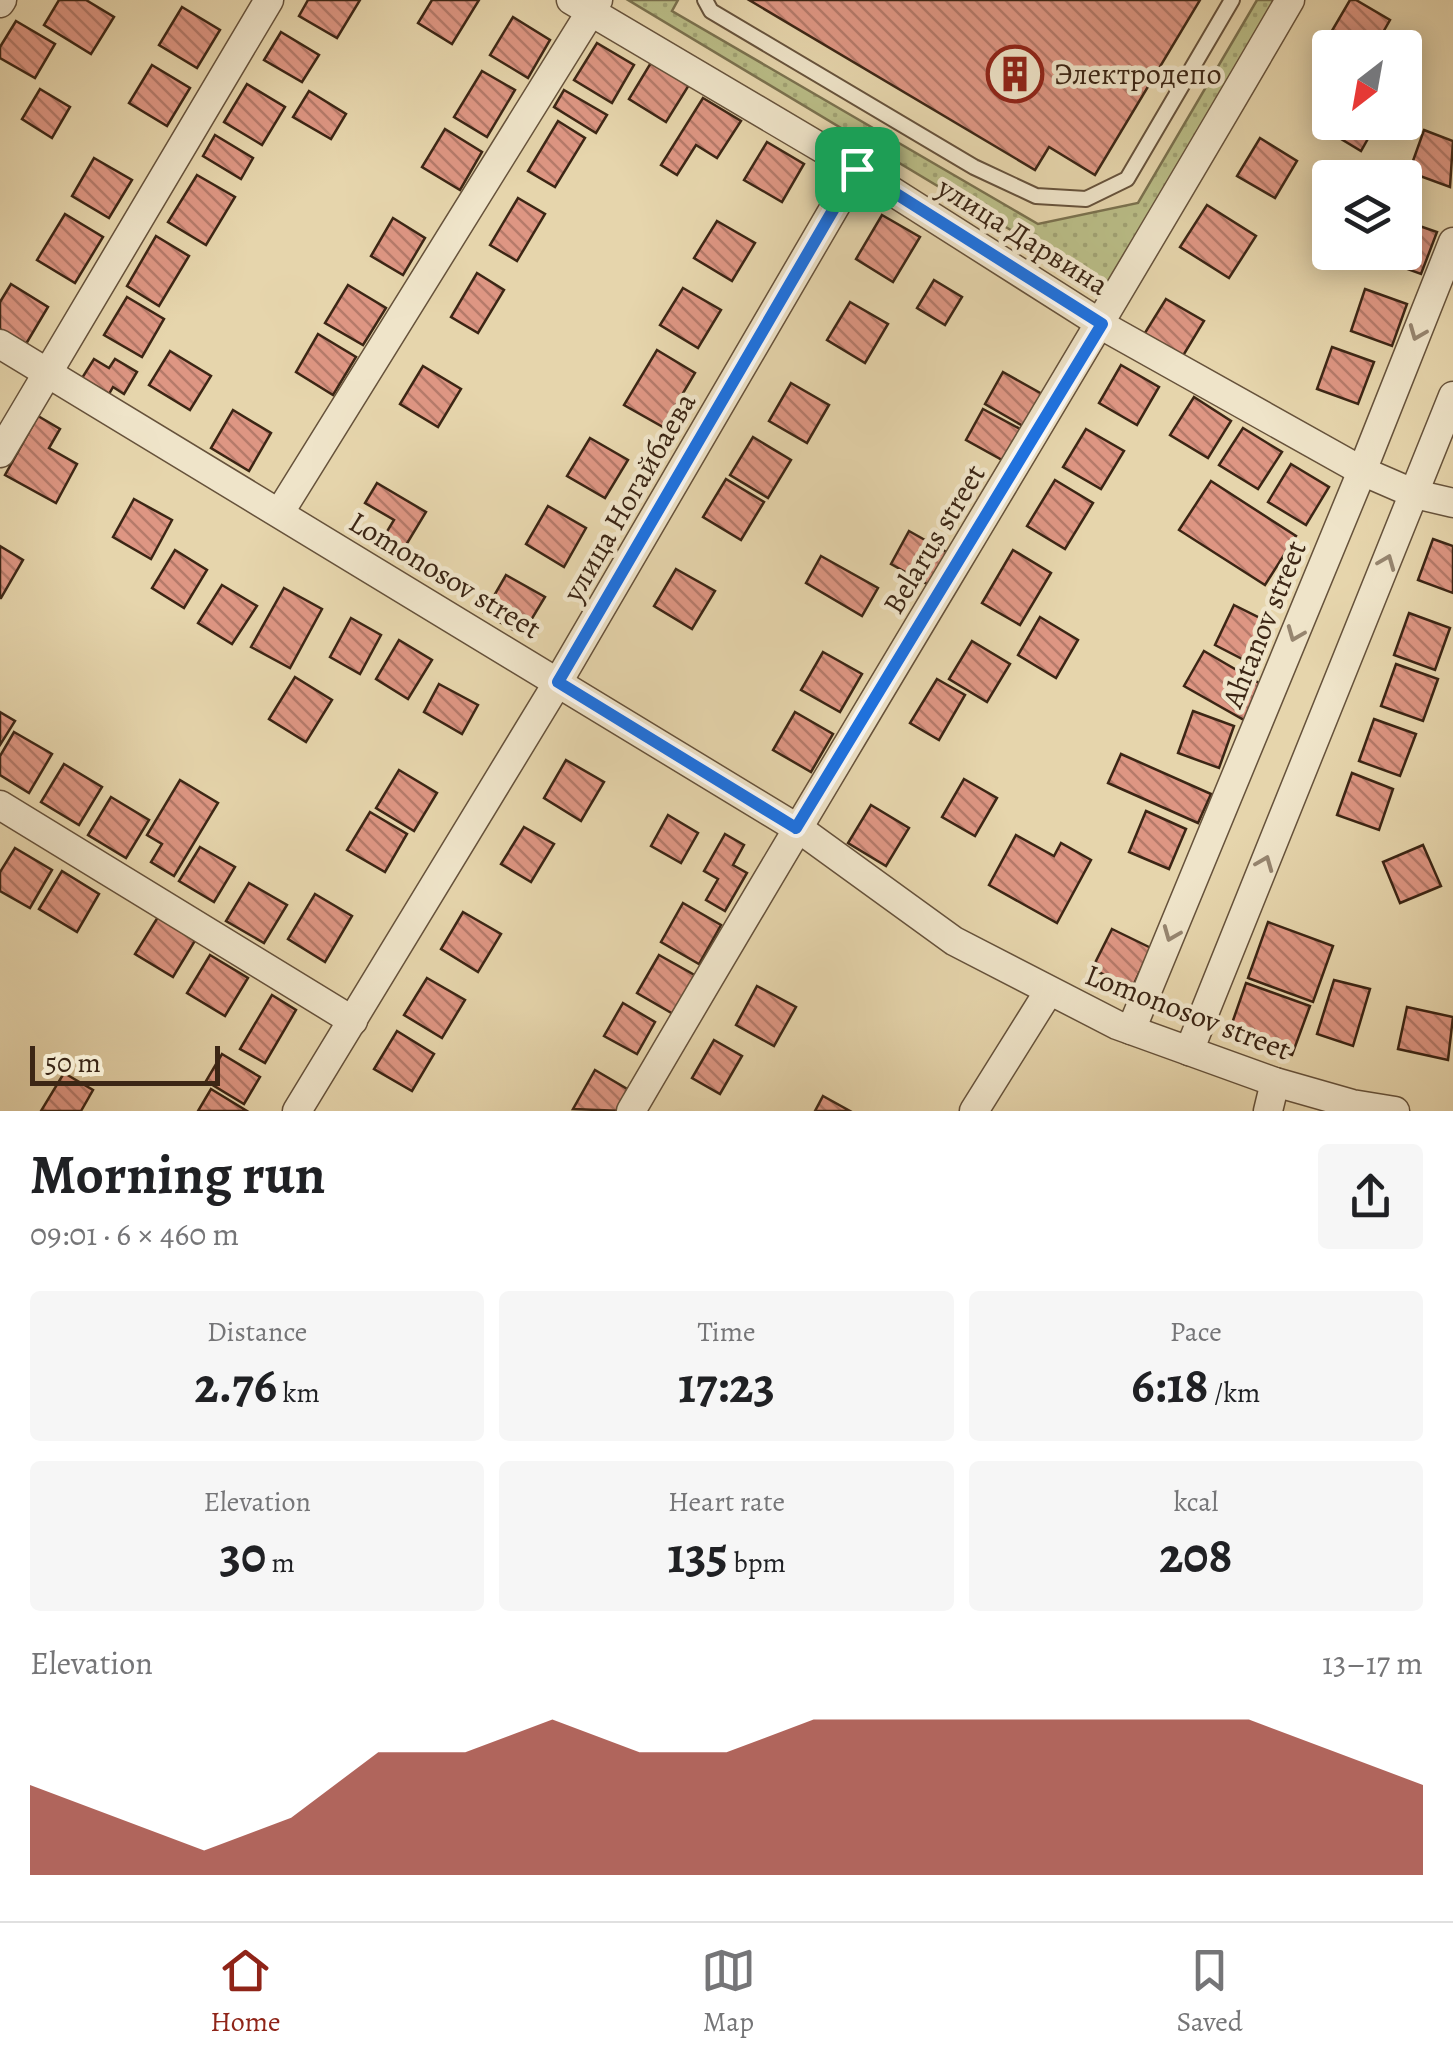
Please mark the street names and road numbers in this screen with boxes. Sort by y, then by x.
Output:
street label: улица Дарвина [929,167,1116,305]
street label: улица Ногайбаева [552,385,705,610]
street label: Belarus street [874,457,994,621]
street label: Lomonosov street [342,502,548,648]
street label: Ahtanov street [1212,534,1316,714]
street label: Lomonosov street [1079,954,1297,1070]

